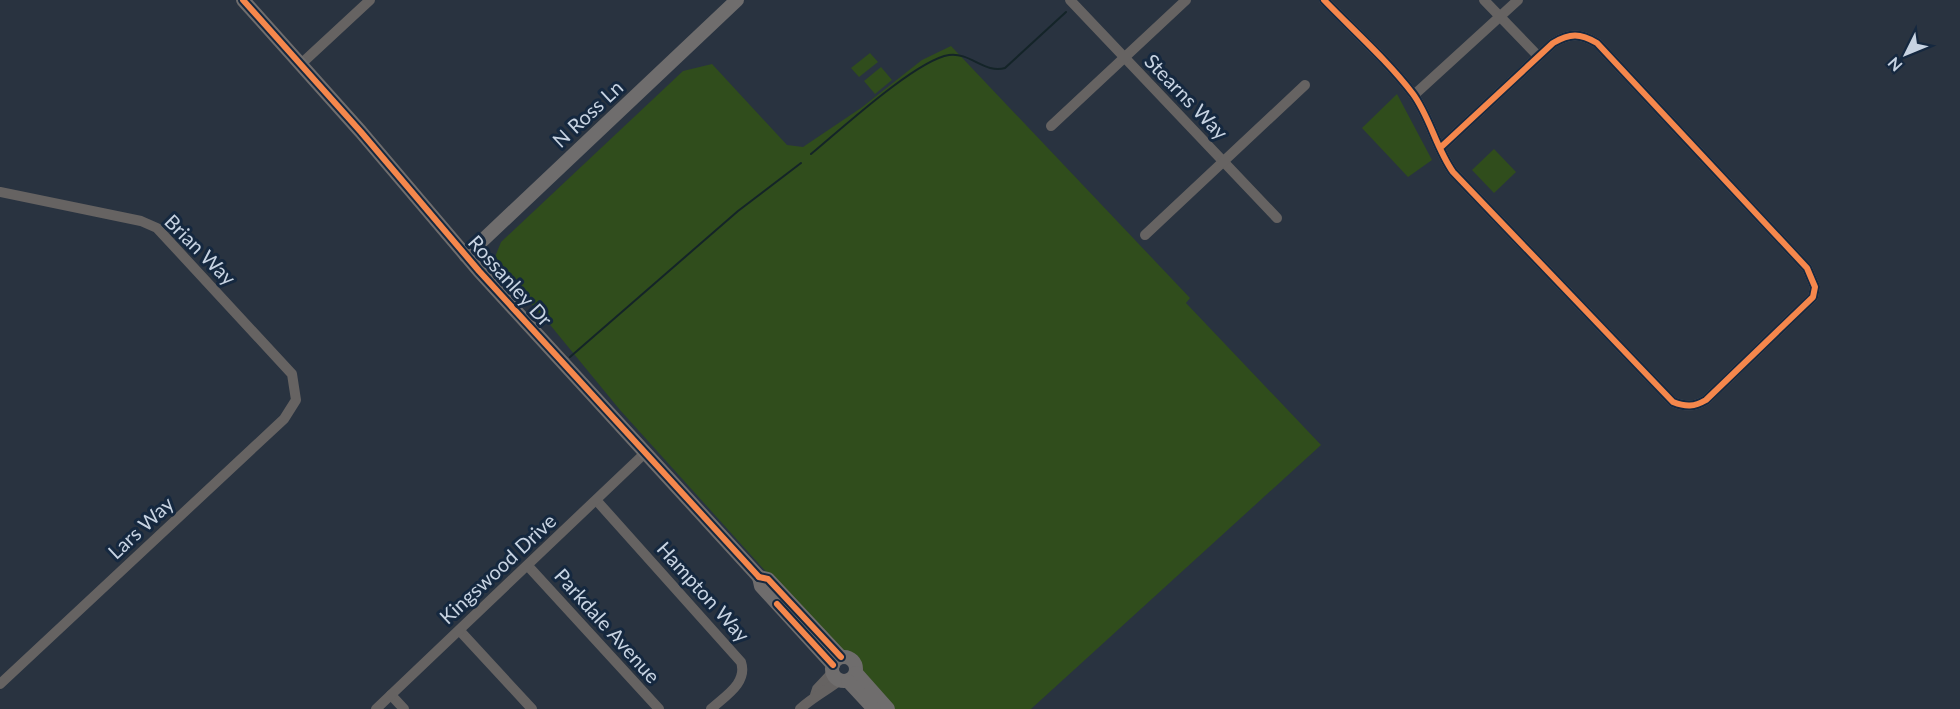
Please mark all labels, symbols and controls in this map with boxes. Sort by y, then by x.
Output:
north arrow [1876,24,1936,84]
street label: Stearns Way [1140,49,1234,145]
text: N [1884,54,1906,76]
street label: N Ross Ln [547,75,627,152]
street label: Brian Way [160,209,242,290]
street label: Rossanley Dr [464,230,558,331]
street label: Lars Way [103,491,178,564]
street label: Kingswood Drive [434,508,561,628]
street label: Hampton Way [653,536,755,647]
street label: Parkdale Avenue [550,563,665,687]

